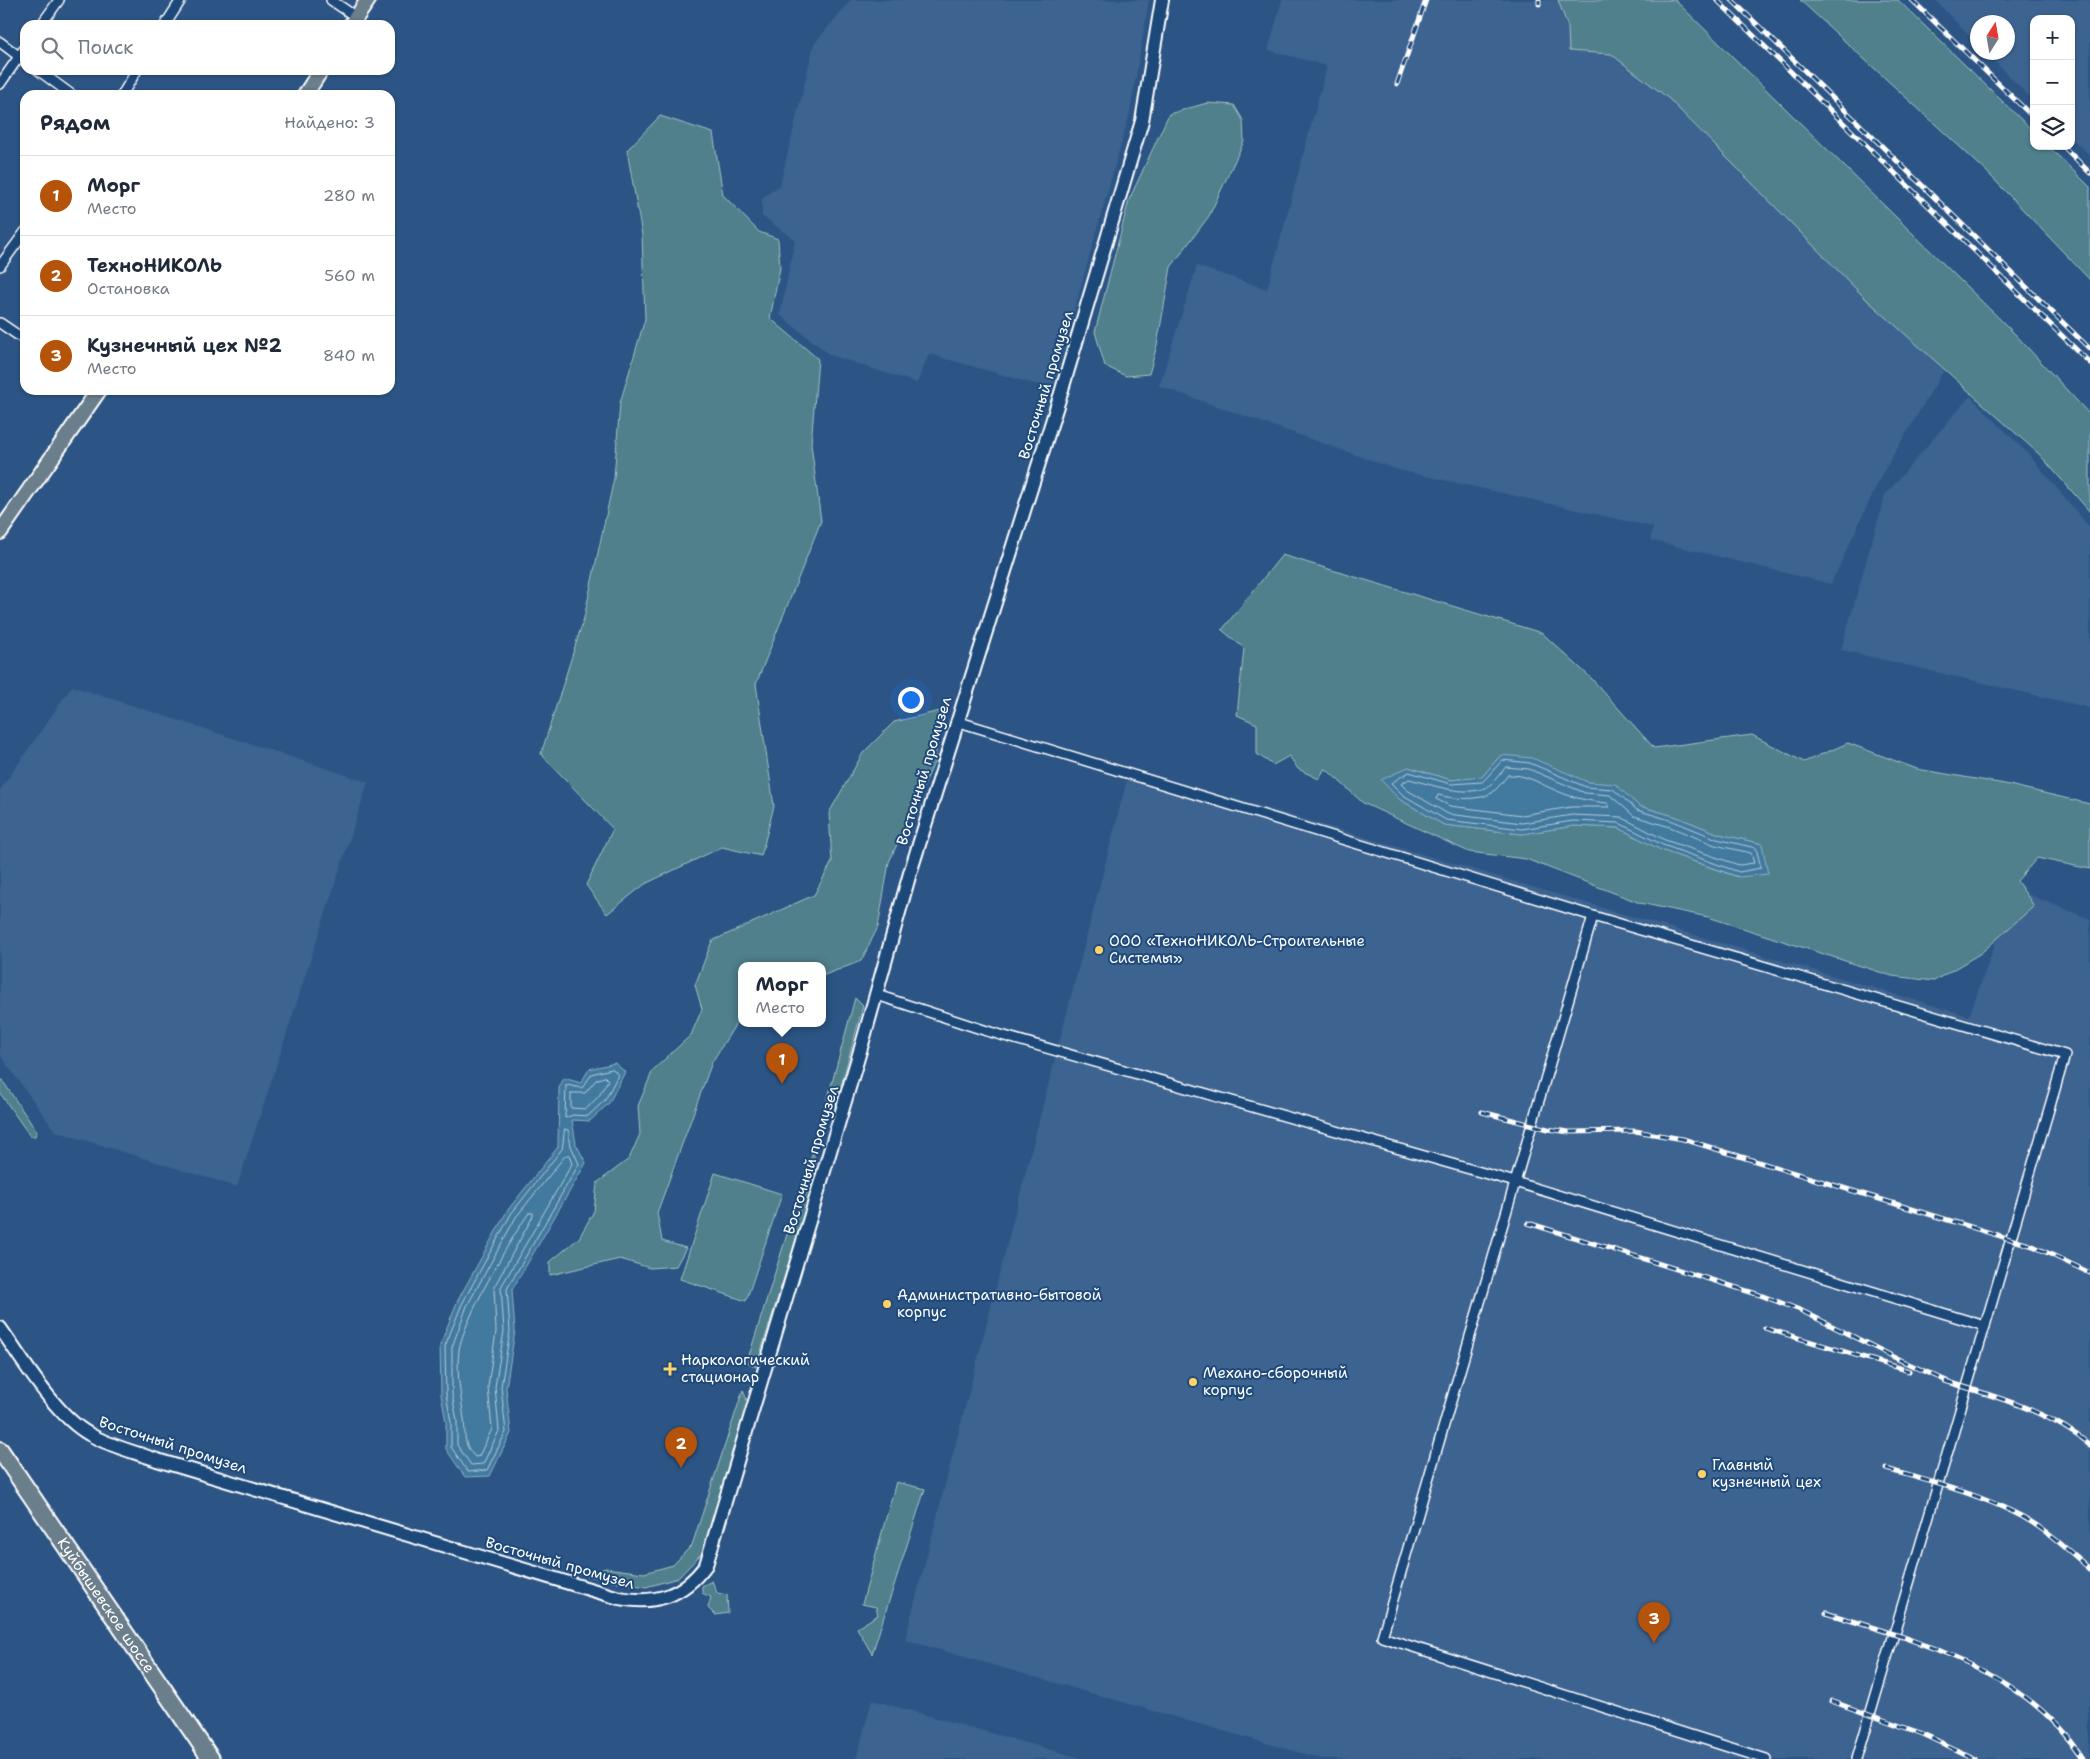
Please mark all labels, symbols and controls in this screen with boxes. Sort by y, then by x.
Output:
north arrow [1970,15,2015,60]
map controls [2030,15,2075,150]
button: + [2030,15,2075,60]
search box [20,20,395,75]
icon: search [38,34,66,62]
text: Поиск [78,35,133,60]
button: − [2030,60,2075,105]
button: layers [2030,105,2075,150]
text: Рядом [40,109,110,137]
text: Найдено: 3 [284,112,375,133]
text: Морг [87,173,140,198]
text: 1 [52,185,60,206]
text: 280 m [323,185,375,206]
text: Место [87,198,137,219]
text: ТехноНИКОЛЬ [87,253,222,278]
text: 2 [50,265,62,286]
text: 560 m [324,265,375,286]
text: Остановка [87,278,170,299]
street label: Восточный промузел [1014,308,1078,462]
text: Кузнечный цех №2 [87,333,282,358]
text: 3 [50,345,62,366]
text: 840 m [323,345,375,366]
text: Место [87,358,137,379]
your location [898,687,924,713]
street label: Восточный промузел [892,694,956,848]
place label: ООО «ТехноНИКОЛЬ-Строительные Системы» [1109,931,1365,968]
marker: ООО «ТехноНИКОЛЬ-Строительные Системы» [1093,944,1105,956]
popup [738,962,826,1027]
text: Морг [755,972,809,997]
text: Место [755,997,805,1018]
pin: 1 [766,1043,798,1084]
street label: Восточный промузел [779,1083,843,1237]
place label: Административно-бытовой корпус [897,1285,1102,1322]
marker: Административно-бытовой корпус [881,1298,893,1310]
place label: Наркологический стационар [681,1350,810,1387]
marker: Наркологический стационар [663,1362,677,1376]
place label: Механо-сборочный корпус [1203,1363,1348,1400]
marker: Механо-сборочный корпус [1187,1376,1199,1388]
street label: Восточный промузел [96,1412,250,1479]
pin: 2 [665,1427,697,1468]
place label: Главный кузнечный цех [1712,1455,1821,1492]
marker: Главный кузнечный цех [1696,1468,1708,1480]
street label: Восточный промузел [483,1532,638,1594]
street label: Куйбышевское шоссе [53,1534,159,1677]
pin: 3 [1638,1602,1670,1643]

